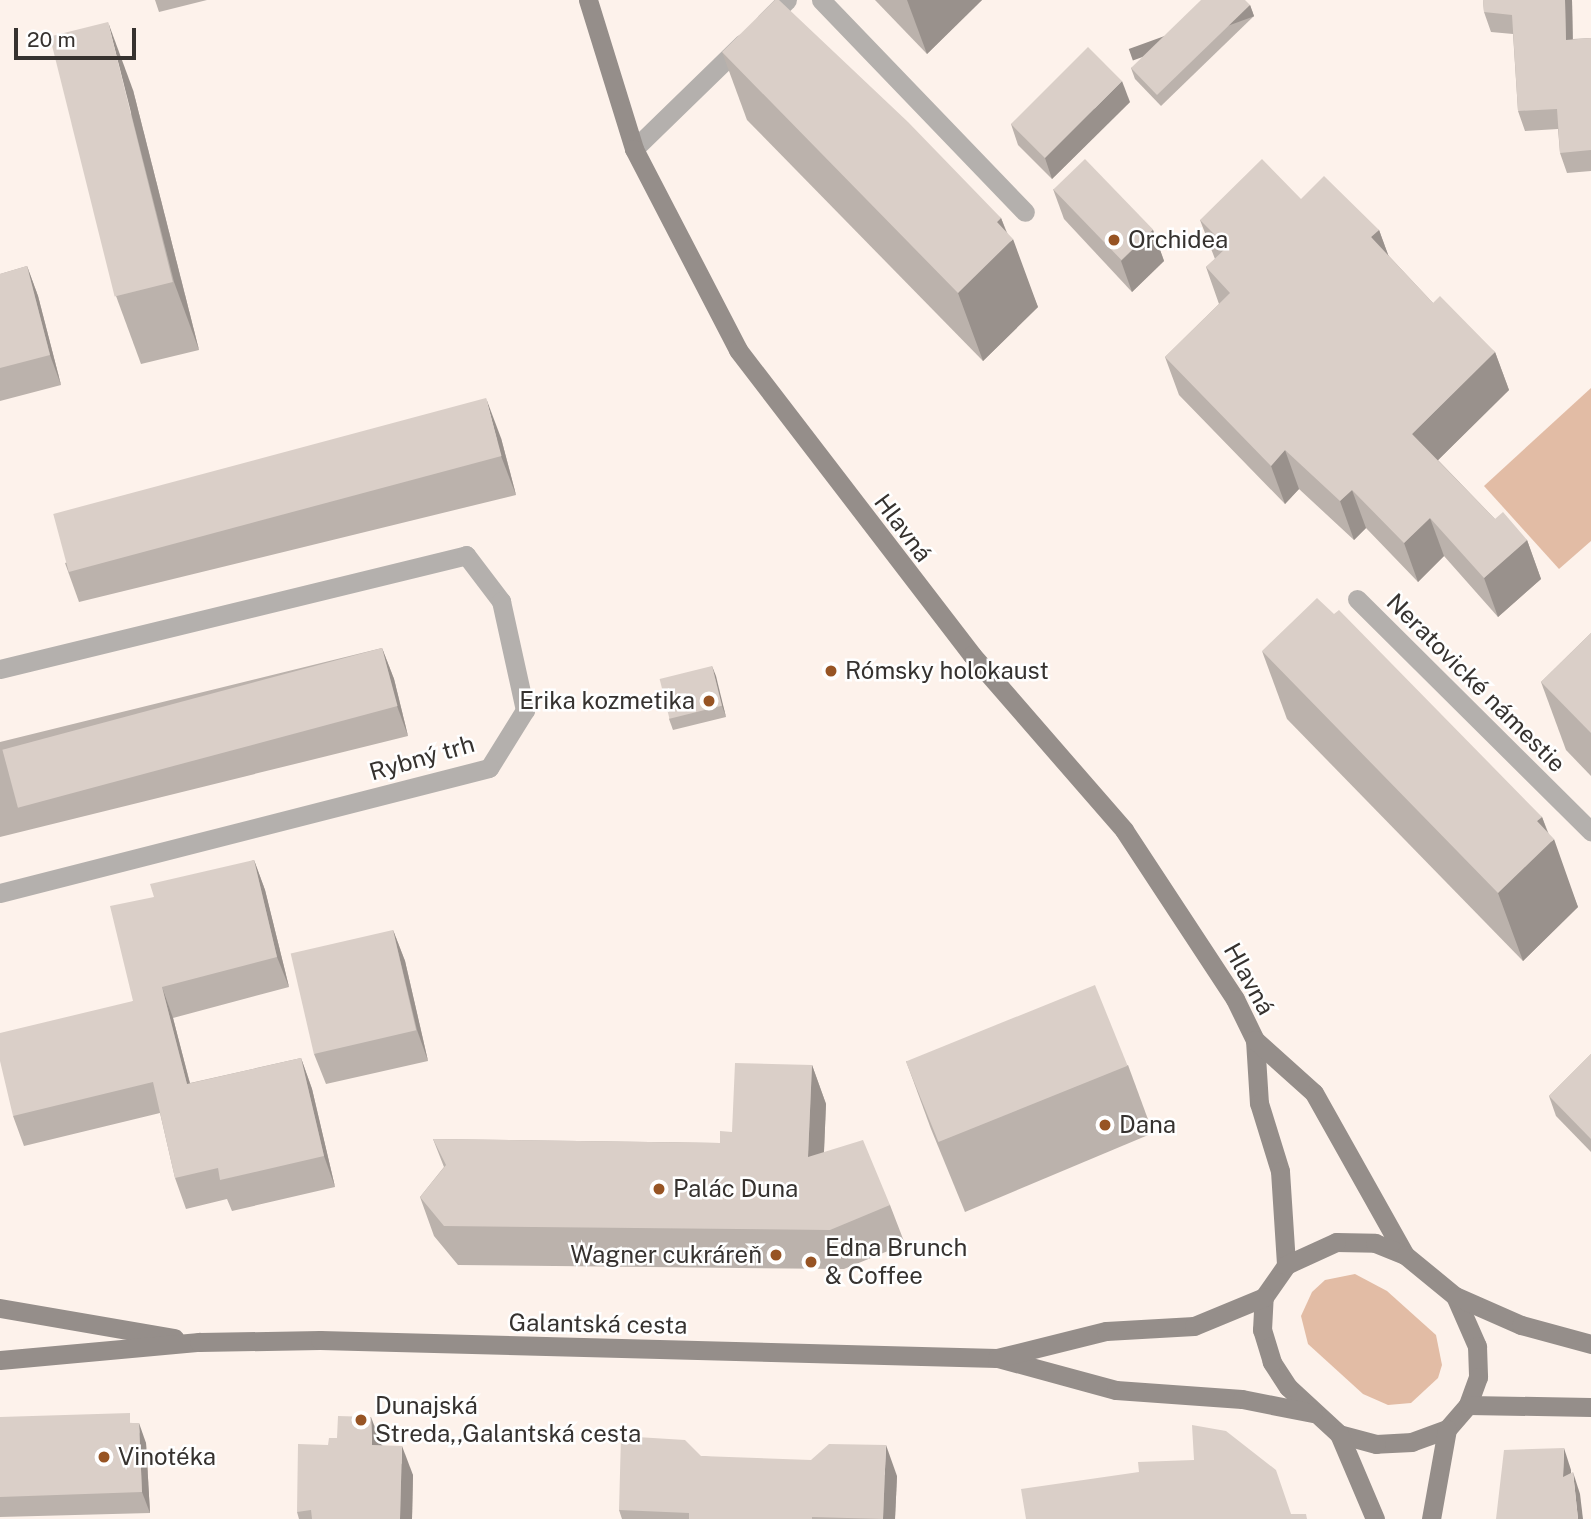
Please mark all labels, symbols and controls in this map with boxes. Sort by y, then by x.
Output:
scale bar [18,14,140,58]
text: 20 m [27,27,76,52]
place label: Orchidea [1128,226,1228,254]
marker: Orchidea [1106,232,1122,248]
street label: Hlavná [868,488,938,568]
street label: Neratovické námestie [1381,588,1571,778]
place label: Rómsky holokaust [845,657,1049,685]
marker: Rómsky holokaust [823,663,839,679]
place label: Erika kozmetika [519,687,695,715]
marker: Erika kozmetika [701,693,717,709]
street label: Rybný trh [366,729,478,787]
street label: Hlavná [1218,938,1280,1020]
place label: Dana [1119,1111,1176,1139]
marker: Dana [1097,1117,1113,1133]
place label: Palác Duna [673,1175,798,1203]
marker: Palác Duna [651,1181,667,1197]
place label: Edna Brunch & Coffee [825,1234,967,1290]
place label: Wagner cukráreň [570,1241,762,1269]
marker: Wagner cukráreň [768,1247,784,1263]
marker: Edna Brunch & Coffee [803,1254,819,1270]
street label: Galantská cesta [508,1308,688,1340]
place label: Dunajská Streda,,Galantská cesta [375,1392,642,1448]
marker: Dunajská Streda,,Galantská cesta [353,1412,369,1428]
place label: Vinotéka [118,1443,216,1471]
marker: Vinotéka [96,1449,112,1465]

